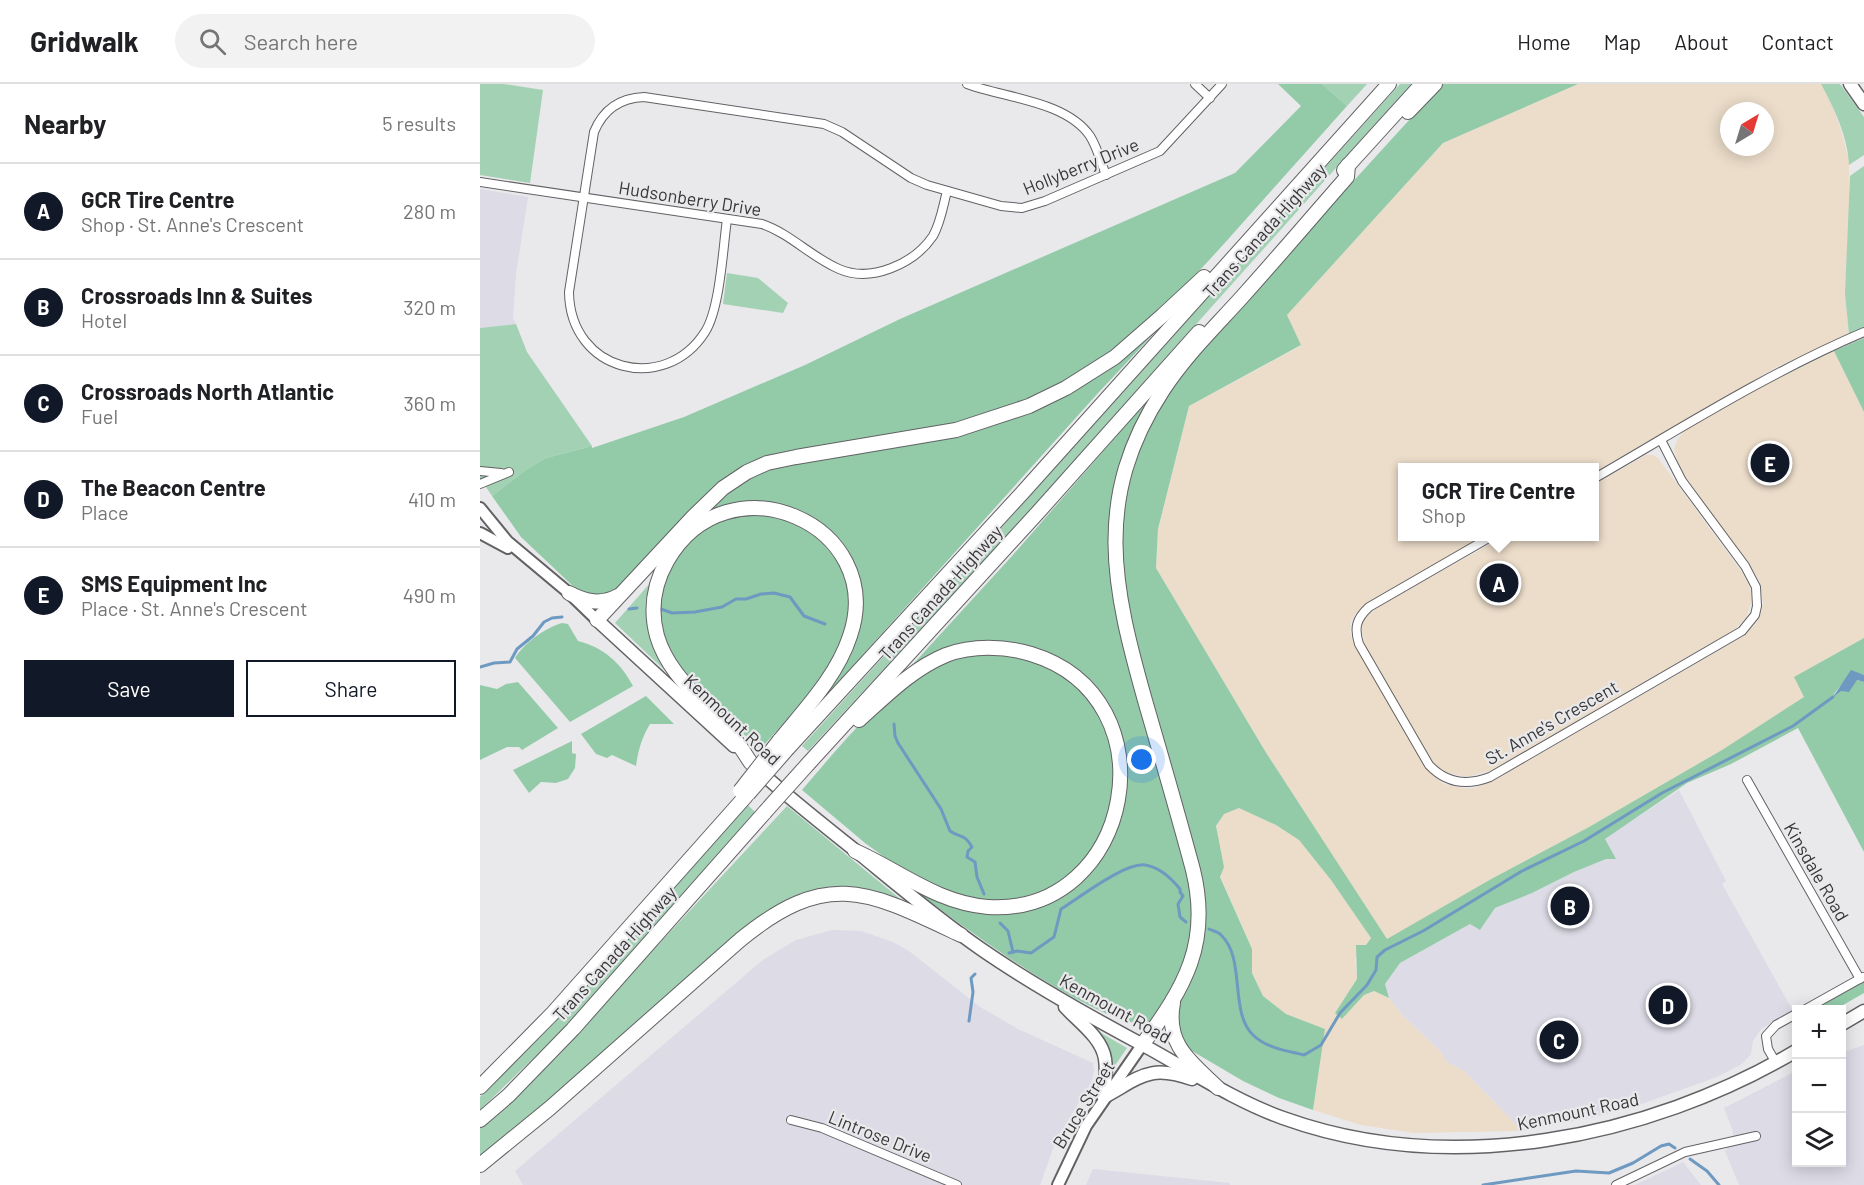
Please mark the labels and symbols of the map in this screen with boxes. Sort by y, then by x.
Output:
north arrow [1720,102,1774,156]
street label: Hollyberry Drive [1019,133,1142,199]
street label: Trans Canada Highway [1198,158,1331,302]
street label: Hudsonberry Drive [617,176,763,220]
pin: E [1750,440,1790,485]
street label: Trans Canada Highway [874,520,1007,664]
pin: A [1480,560,1518,606]
street label: Kenmount Road [680,669,785,770]
street label: St. Anne's Crescent [1481,675,1622,769]
your location [1127,745,1156,774]
street label: Kinsdale Road [1780,818,1854,925]
street label: Trans Canada Highway [548,881,681,1025]
pin: B [1550,884,1590,928]
street label: Kenmount Road [1056,968,1175,1048]
pin: D [1648,982,1688,1028]
pin: C [1540,1018,1578,1062]
street label: Bruce Street [1048,1057,1119,1152]
street label: Kenmount Road [1515,1087,1641,1135]
street label: Lintrose Drive [826,1105,935,1167]

